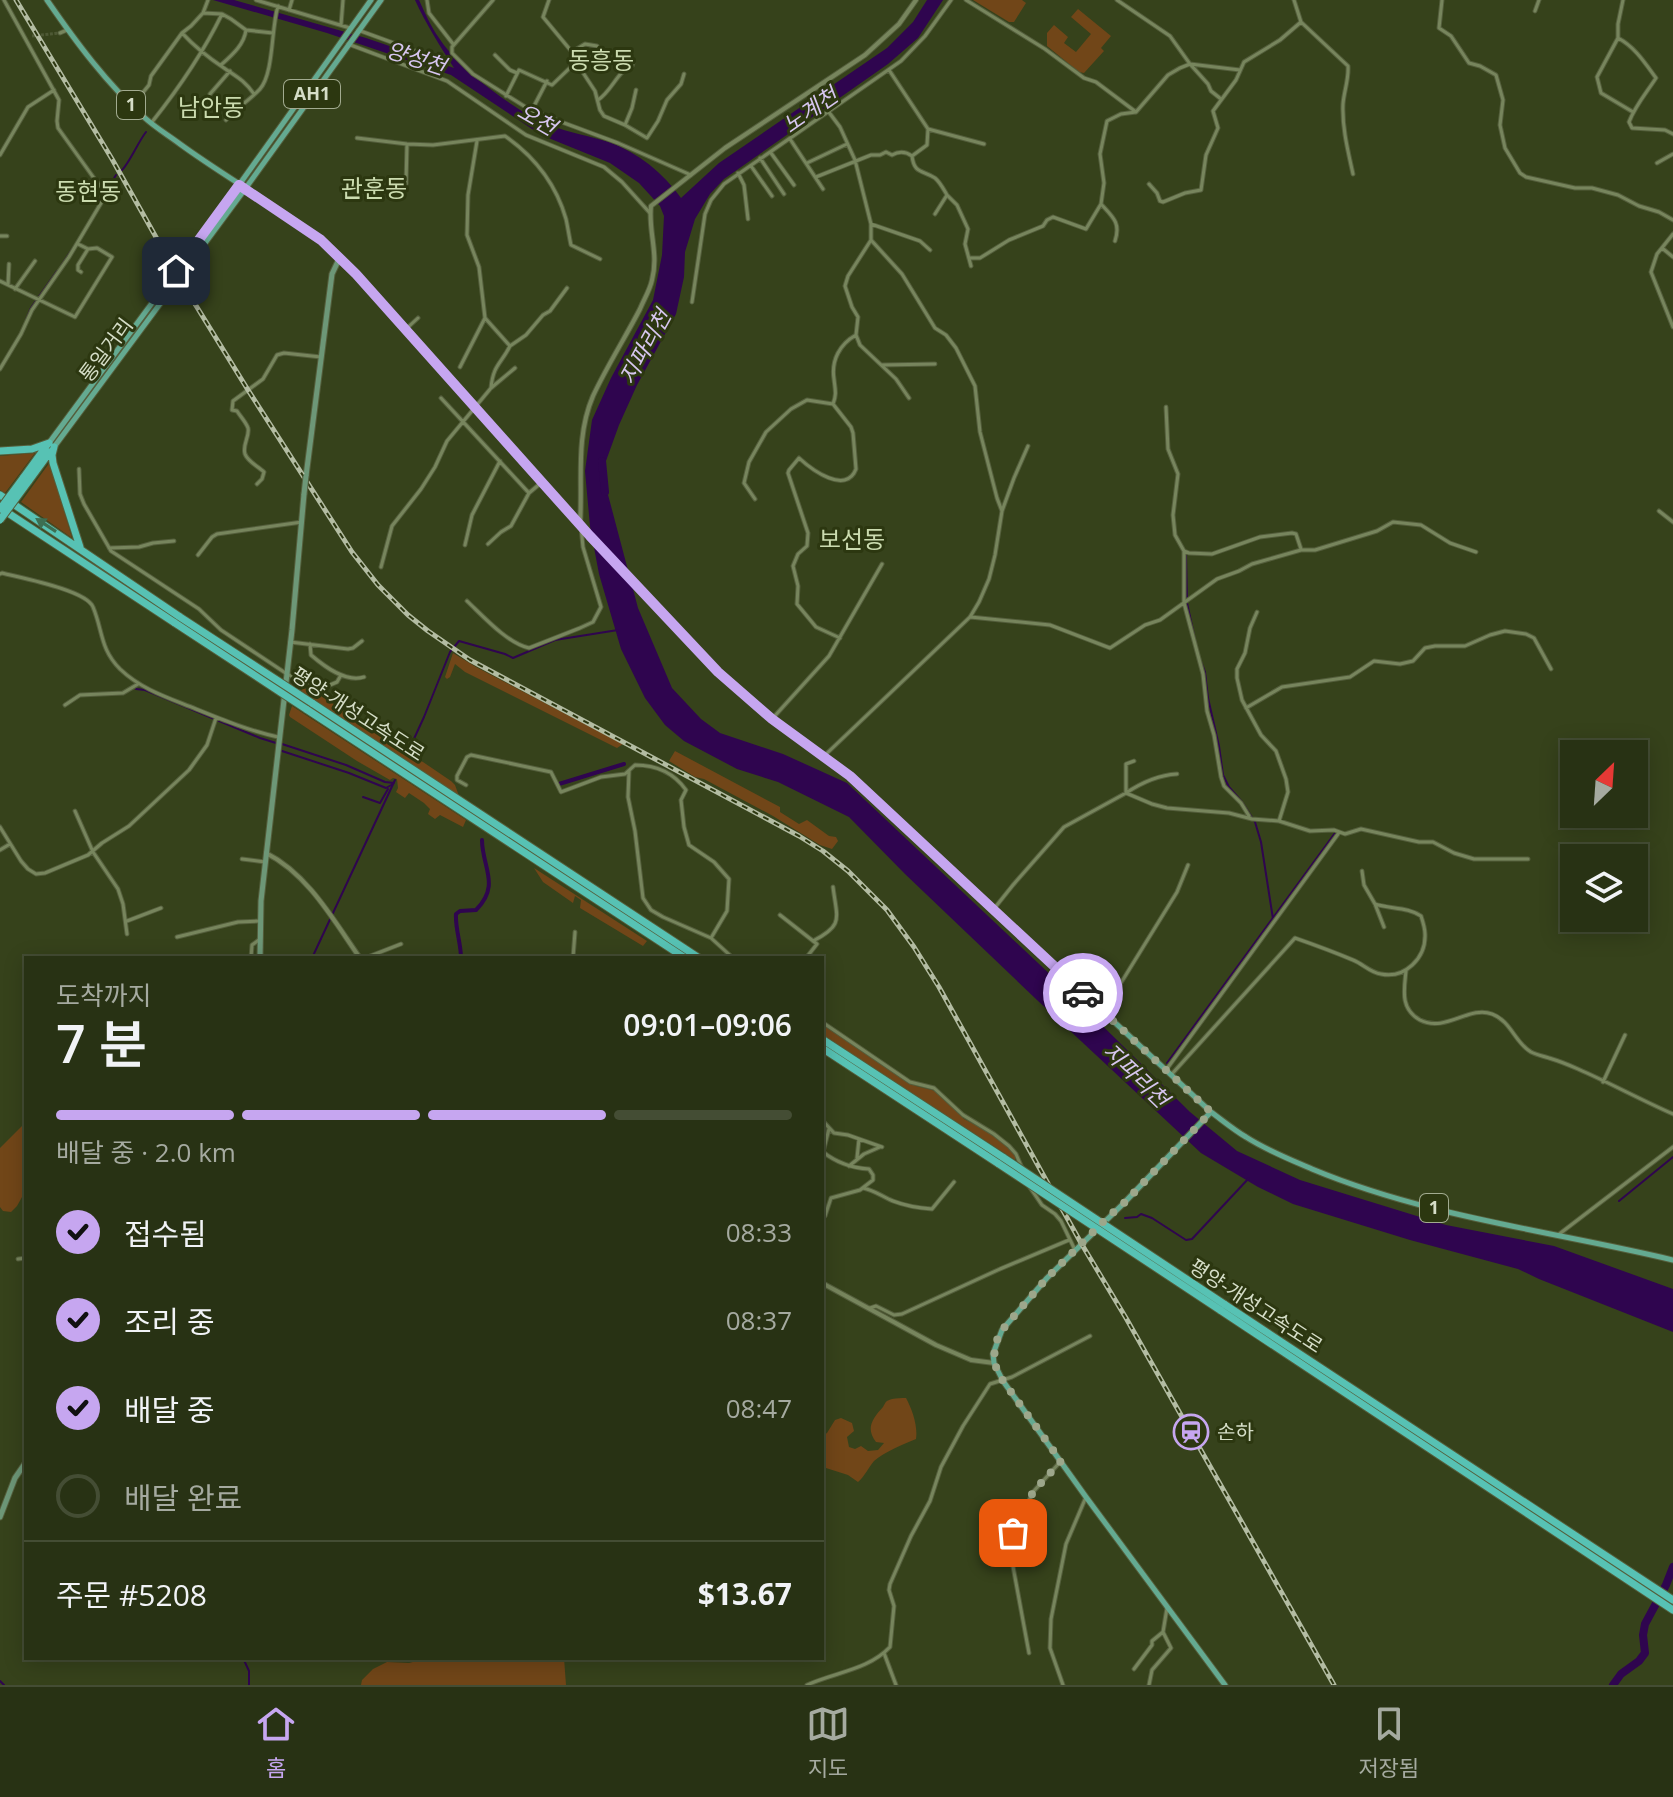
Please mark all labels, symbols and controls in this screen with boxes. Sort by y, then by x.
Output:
water label: 양성천 [383,33,452,82]
district label: 동흥동 [568,43,634,76]
water label: 노계천 [776,78,845,139]
road number: AH1 [284,80,340,108]
district label: 남안동 [178,90,244,123]
road number: 1 [117,91,145,119]
water label: 오천 [512,95,565,143]
district label: 관훈동 [341,171,407,204]
district label: 동현동 [55,174,121,207]
pin [142,237,210,305]
icon: home [154,249,198,293]
water label: 지파리천 [611,301,678,389]
street label: 통일거리 [73,312,139,387]
one-way arrow [35,519,57,533]
district label: 보선동 [819,522,885,555]
street label: 평양-개성고속도로 [286,660,430,767]
north arrow [1560,740,1648,828]
map controls [1560,740,1648,932]
button: layers [1560,844,1648,932]
courier [1043,953,1123,1033]
icon: car [1061,971,1105,1015]
text: 도착까지 [56,977,152,1013]
text: 09:01–09:06 [623,1004,792,1045]
text: 7 분 [56,1007,147,1078]
water label: 지파리천 [1097,1035,1178,1115]
text: 배달 중 · 2.0 km [56,1134,236,1170]
road number: 1 [1420,1194,1448,1222]
icon: check [56,1210,100,1254]
text: 접수됨 [124,1213,207,1254]
text: 08:33 [726,1214,792,1250]
street label: 평양-개성고속도로 [1184,1252,1328,1359]
icon: check [56,1298,100,1342]
text: 조리 중 [124,1301,215,1342]
text: 08:37 [726,1302,792,1338]
icon: check [56,1386,100,1430]
text: 배달 중 [124,1389,215,1430]
text: 08:47 [726,1390,792,1426]
station icon: 손하 [1172,1413,1210,1451]
place label: 손하 [1217,1418,1254,1445]
text: 배달 완료 [124,1477,242,1518]
pin [979,1499,1047,1567]
icon: bag [991,1511,1035,1555]
text: $13.67 [698,1573,792,1614]
text: 주문 #5208 [56,1574,207,1615]
tab: 홈 [254,1702,298,1782]
tab: 지도 [806,1702,850,1782]
tab: 저장됨 [1358,1702,1419,1782]

